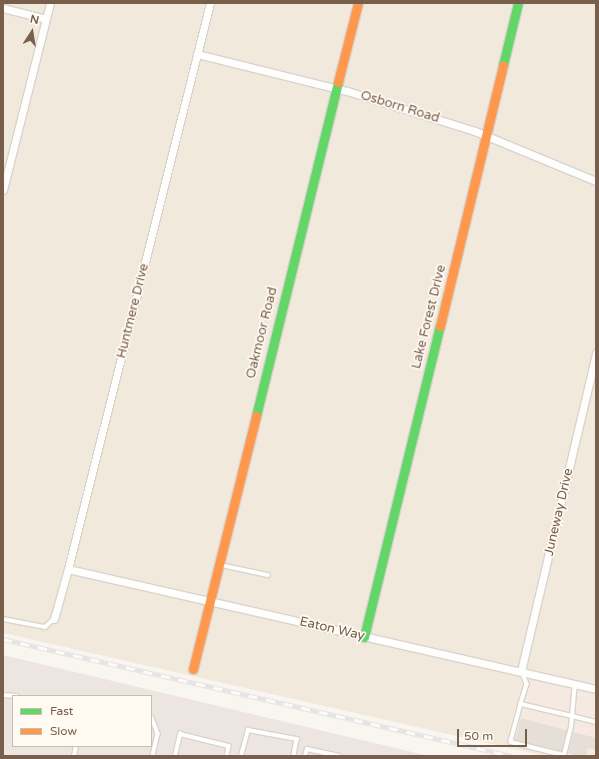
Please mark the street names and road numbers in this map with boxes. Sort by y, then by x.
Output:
street label: Osborn Road [359,88,441,126]
street label: Huntmere Drive [114,262,152,360]
street label: Lake Forest Drive [409,263,449,371]
street label: Oakmoor Road [243,286,281,380]
street label: Juneway Drive [541,467,577,557]
street label: Eaton Way [298,614,366,644]

